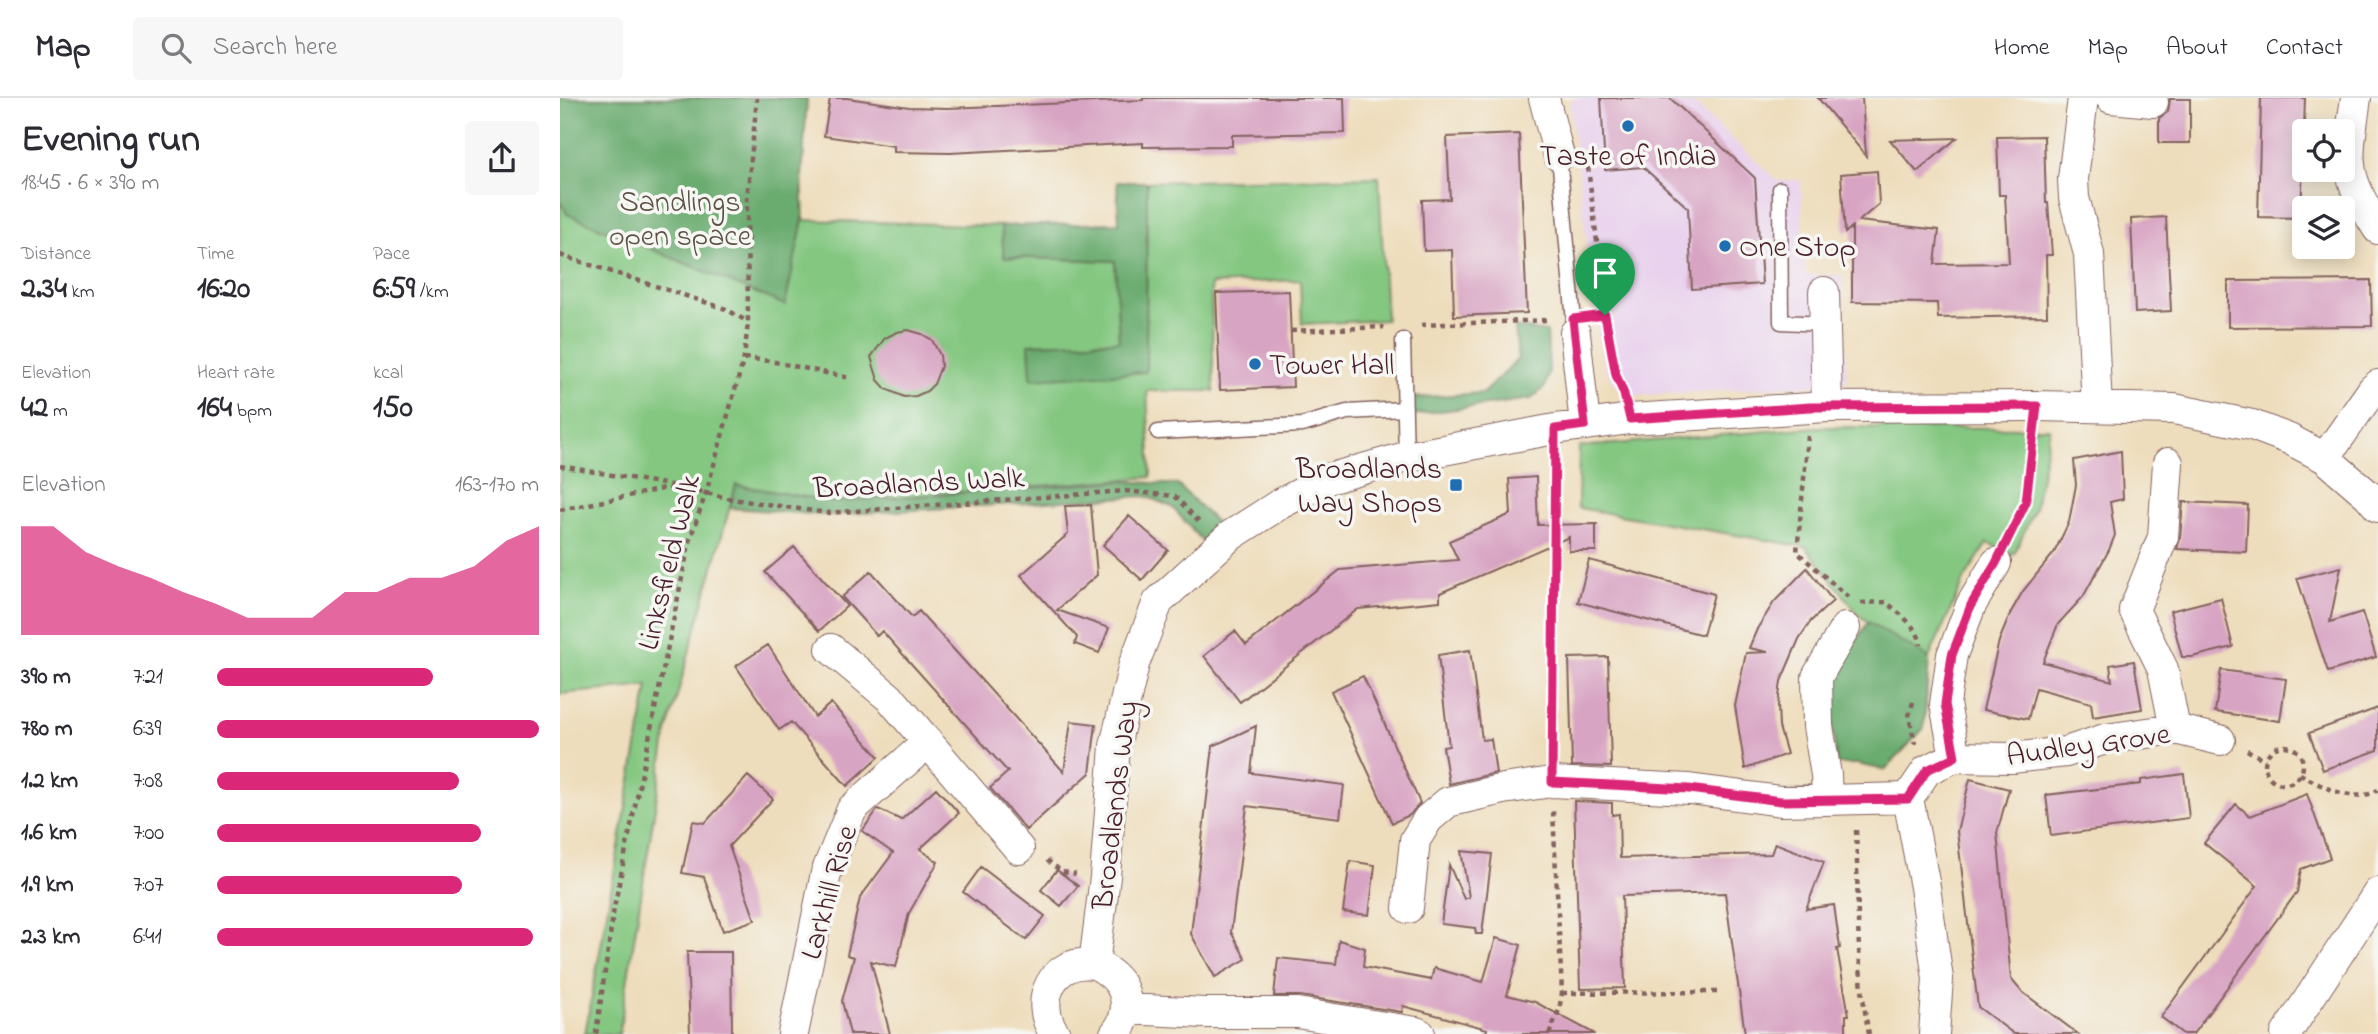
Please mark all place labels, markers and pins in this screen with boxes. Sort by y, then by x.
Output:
marker: Taste of India [1620,118,1636,134]
place label: Taste of India [1540,136,1717,180]
place label: One Stop [1739,227,1856,271]
marker: One Stop [1717,238,1733,254]
pin [1575,243,1635,315]
place label: Tower Hall [1269,345,1394,389]
marker: Tower Hall [1247,356,1263,372]
place label: Broadlands Way Shops [1295,449,1442,527]
marker: Broadlands Way Shops [1448,477,1464,493]

